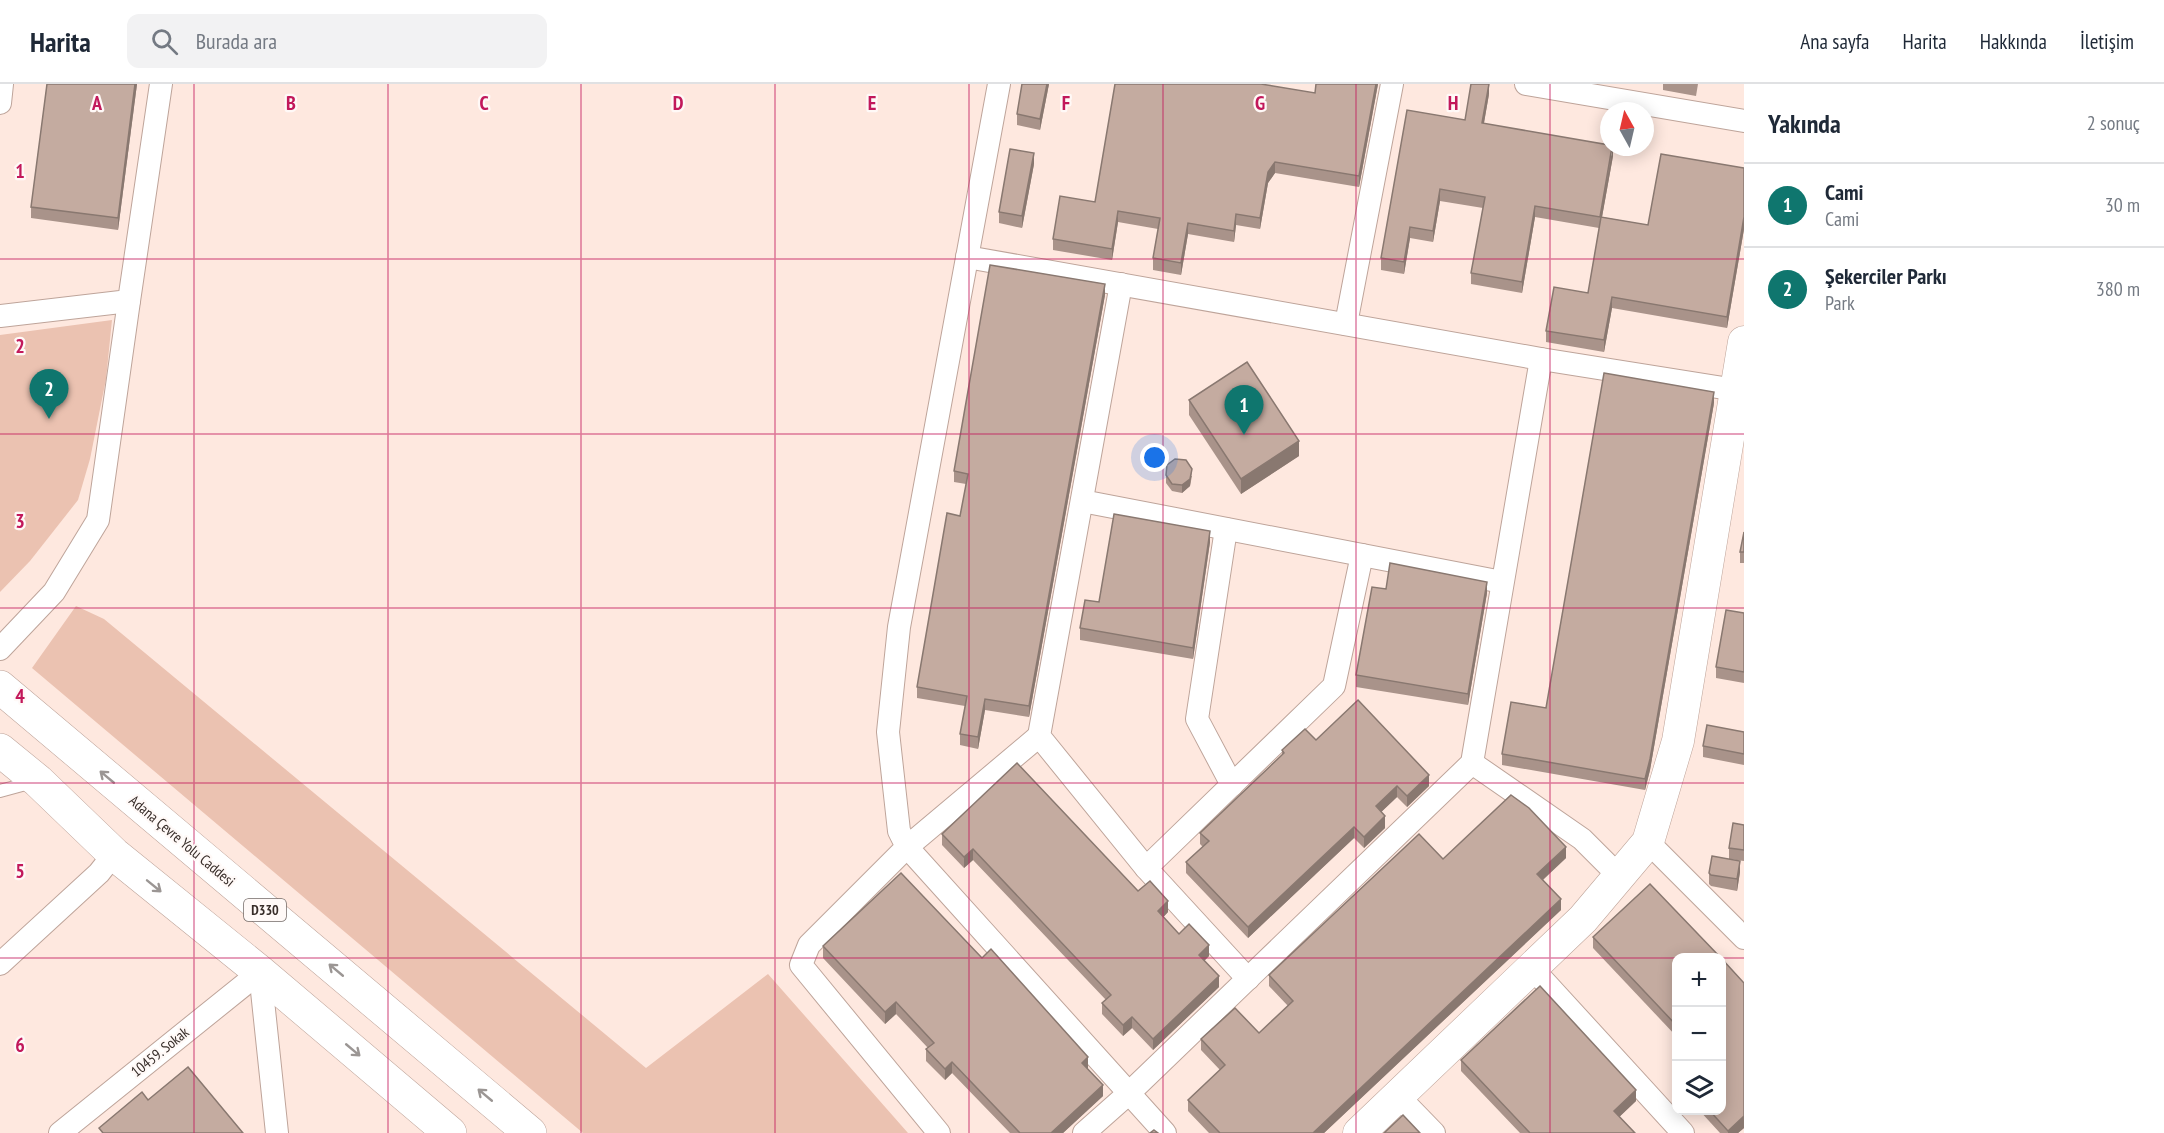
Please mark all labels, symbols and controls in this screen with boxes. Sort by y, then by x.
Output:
search box [127,14,547,68]
text: Harita [30,23,91,60]
icon: search [148,25,181,58]
text: Burada ara [196,27,277,55]
text: Ana sayfa [1800,28,1869,55]
text: Harita [1902,28,1947,55]
text: Hakkında [1980,28,2047,55]
text: İletişim [2080,28,2134,55]
text: A [91,90,103,116]
text: B [286,90,296,116]
text: C [479,90,489,116]
text: D [673,90,684,116]
text: E [868,90,876,116]
text: F [1062,90,1070,116]
text: G [1255,90,1265,116]
text: H [1448,90,1458,116]
north arrow [1600,102,1654,156]
text: Yakında [1768,107,1841,140]
text: 2 sonuç [2087,110,2140,136]
text: 1 [15,158,25,184]
text: Cami [1825,178,1864,206]
text: 1 [1783,192,1792,218]
text: 30 m [2105,192,2140,218]
text: Cami [1825,206,1859,232]
text: Şekerciler Parkı [1825,262,1947,290]
text: 2 [1783,276,1792,302]
text: 380 m [2096,276,2140,302]
text: Park [1825,290,1855,316]
text: 2 [15,333,25,359]
pin: 2 [29,370,68,419]
pin: 1 [1224,386,1264,435]
your location [1140,443,1169,472]
text: 3 [15,508,25,534]
text: 4 [15,683,25,709]
one-way arrow [100,770,115,784]
street label: Adana Çevre Yolu Caddesi [126,791,239,890]
text: 5 [15,858,25,884]
one-way arrow [145,879,161,892]
road number: D330 [244,899,286,921]
map controls [1672,953,1726,1115]
button: + [1672,953,1726,1007]
one-way arrow [329,963,344,977]
button: − [1672,1007,1726,1061]
street label: 10459. Sokak [127,1022,193,1081]
text: 6 [15,1032,25,1058]
one-way arrow [345,1043,360,1057]
button: layers [1672,1061,1726,1115]
one-way arrow [477,1089,493,1102]

